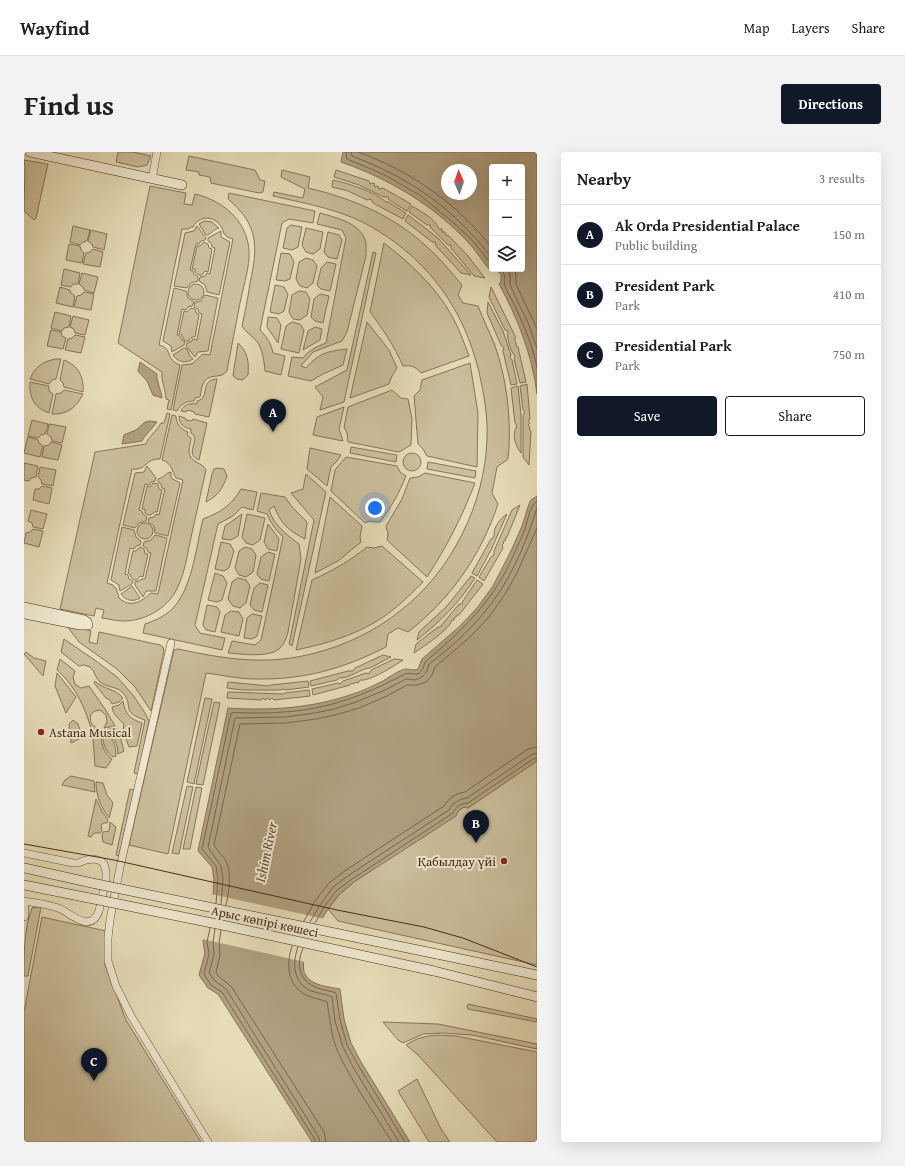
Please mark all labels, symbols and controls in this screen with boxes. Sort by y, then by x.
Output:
text: Wayfind [20,14,90,42]
text: Map [744,18,770,38]
text: Layers [792,18,830,38]
text: Share [852,18,885,38]
text: Find us [24,84,114,125]
button: Directions [781,84,881,124]
north arrow [441,164,477,200]
map controls [489,164,525,272]
button: + [489,164,525,200]
text: Nearby [577,166,631,191]
text: 3 results [819,169,865,188]
button: − [489,200,525,236]
text: Ak Orda Presidential Palace [615,215,800,236]
text: A [586,225,594,244]
text: 150 m [833,225,865,244]
button: layers [489,236,525,272]
text: Public building [615,236,697,255]
text: President Park [615,275,715,296]
text: B [586,285,594,304]
text: 410 m [833,285,865,304]
text: Park [615,296,640,315]
text: Presidential Park [615,335,732,356]
text: C [586,345,594,364]
text: 750 m [833,345,865,364]
text: Park [615,356,640,375]
button: Save [577,396,717,436]
button: Share [725,396,865,436]
pin: A [260,399,286,432]
your location [365,498,385,518]
place label: Astana Musical [49,723,131,742]
marker: Astana Musical [36,727,46,737]
pin: B [463,810,489,843]
water label: Ishim River [250,819,282,884]
place label: Қабылдау үйі [418,852,496,871]
marker: Қабылдау үйі [499,856,509,866]
street label: Арыс көпірі көшесі [209,901,321,942]
pin: C [81,1048,107,1081]

